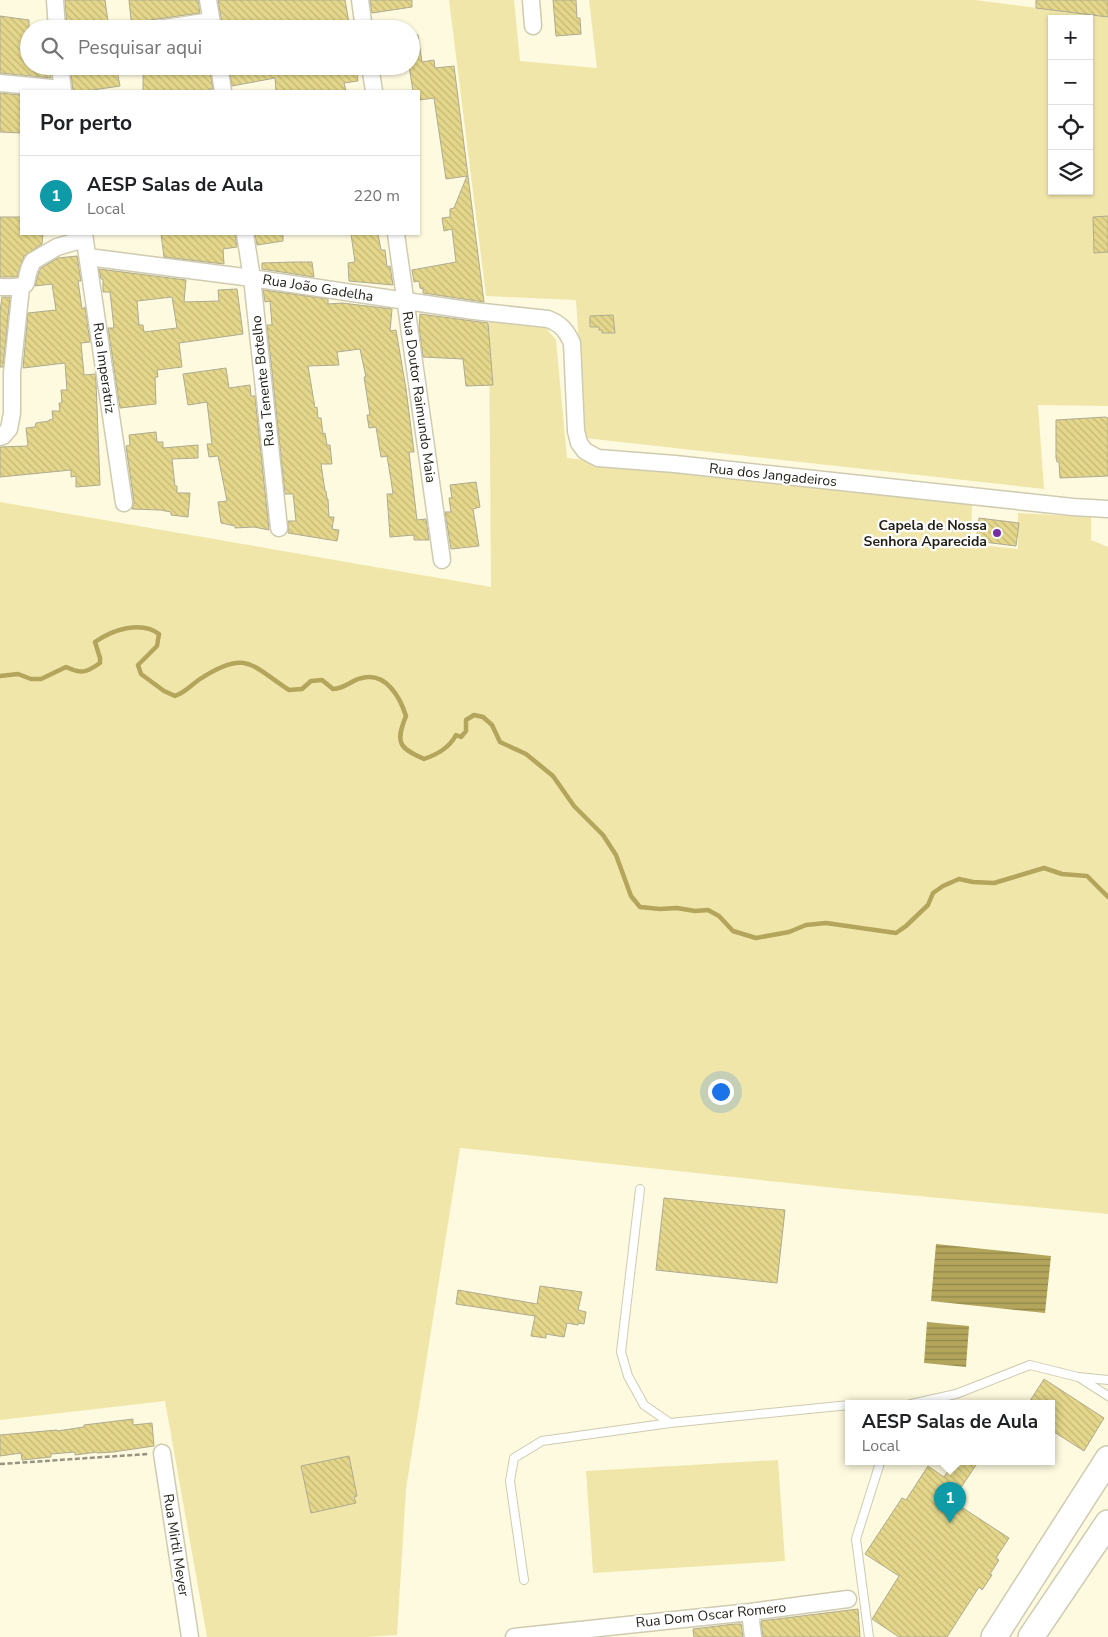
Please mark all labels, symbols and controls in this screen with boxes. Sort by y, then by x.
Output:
map controls [1048,15,1093,195]
button: + [1048,15,1093,60]
search box [20,20,420,75]
icon: search [38,34,66,62]
text: Pesquisar aqui [78,35,202,61]
button: − [1048,60,1093,105]
button: locate [1048,105,1093,150]
text: Por perto [40,109,132,137]
button: layers [1048,150,1093,195]
text: AESP Salas de Aula [87,172,263,198]
text: 1 [51,185,61,207]
text: 220 m [353,185,400,207]
text: Local [87,198,125,220]
street label: Rua João Gadelha [261,270,375,306]
street label: Rua Doutor Raimundo Maia [398,310,440,484]
street label: Rua Tenente Botelho [247,314,279,447]
street label: Rua Imperatriz [88,321,120,415]
street label: Rua dos Jangadeiros [708,459,838,491]
place label: Capela de Nossa Senhora Aparecida [864,516,987,551]
marker: Capela de Nossa Senhora Aparecida [991,527,1003,539]
your location [708,1079,734,1105]
popup [845,1400,1055,1465]
text: AESP Salas de Aula [862,1409,1038,1435]
text: Local [862,1435,900,1457]
pin: 1 [934,1482,966,1523]
street label: Rua Mirtil Meyer [159,1492,193,1598]
street label: Rua Dom Oscar Romero [635,1598,787,1632]

